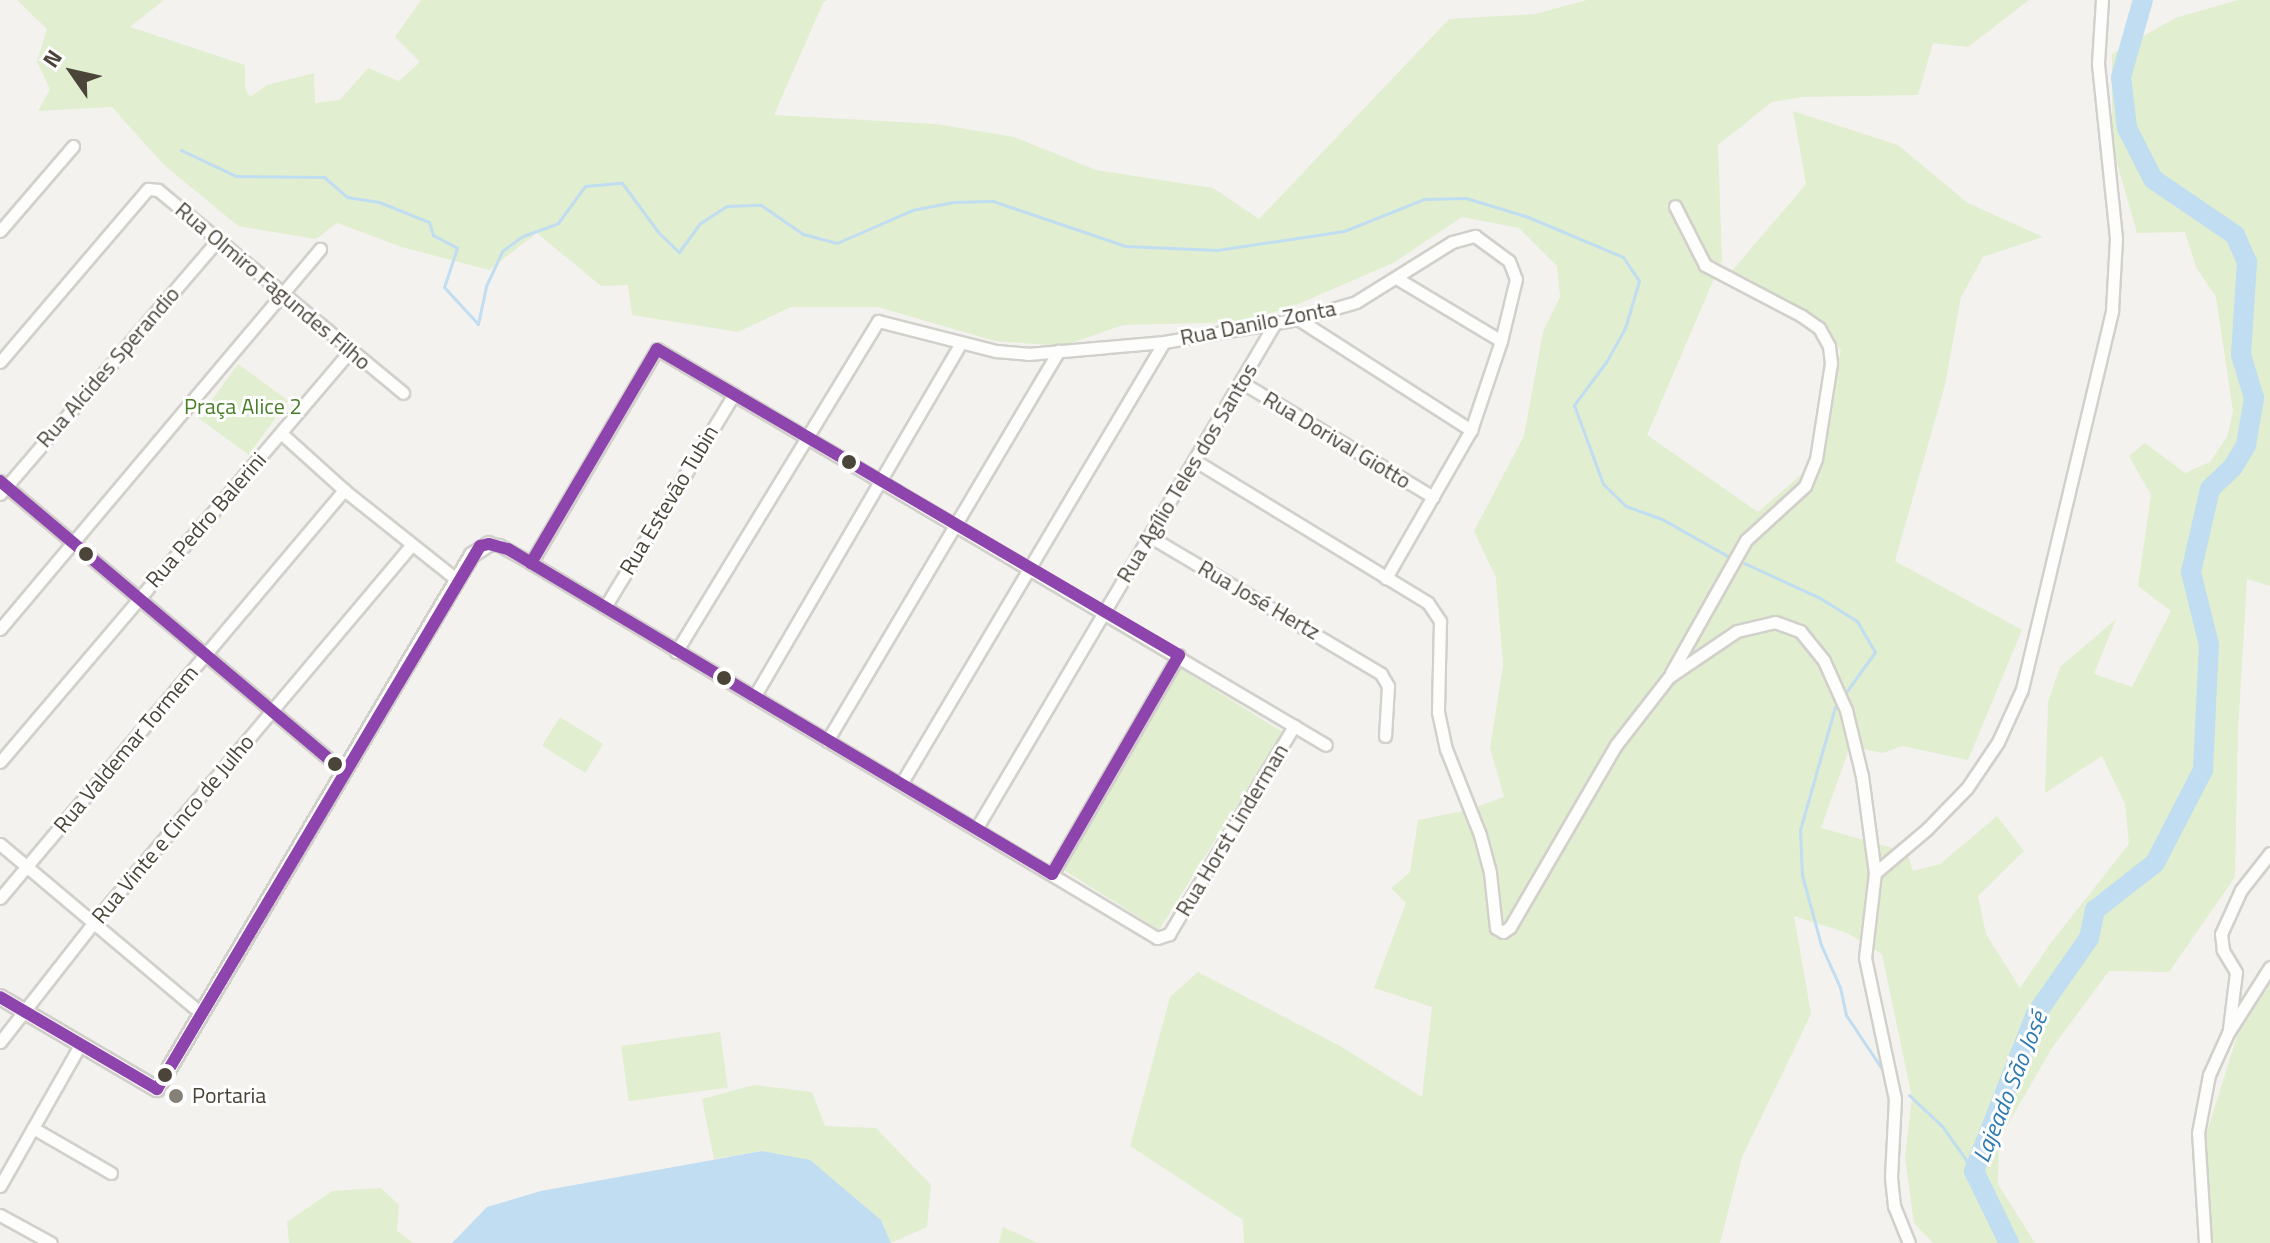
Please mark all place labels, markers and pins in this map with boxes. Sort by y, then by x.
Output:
unlabelled marker [841,454,857,470]
unlabelled marker [78,546,94,562]
unlabelled marker [716,670,732,686]
unlabelled marker [327,756,343,772]
unlabelled marker [157,1067,173,1083]
place label: Portaria [192,1083,266,1109]
marker: Portaria [167,1087,185,1105]

